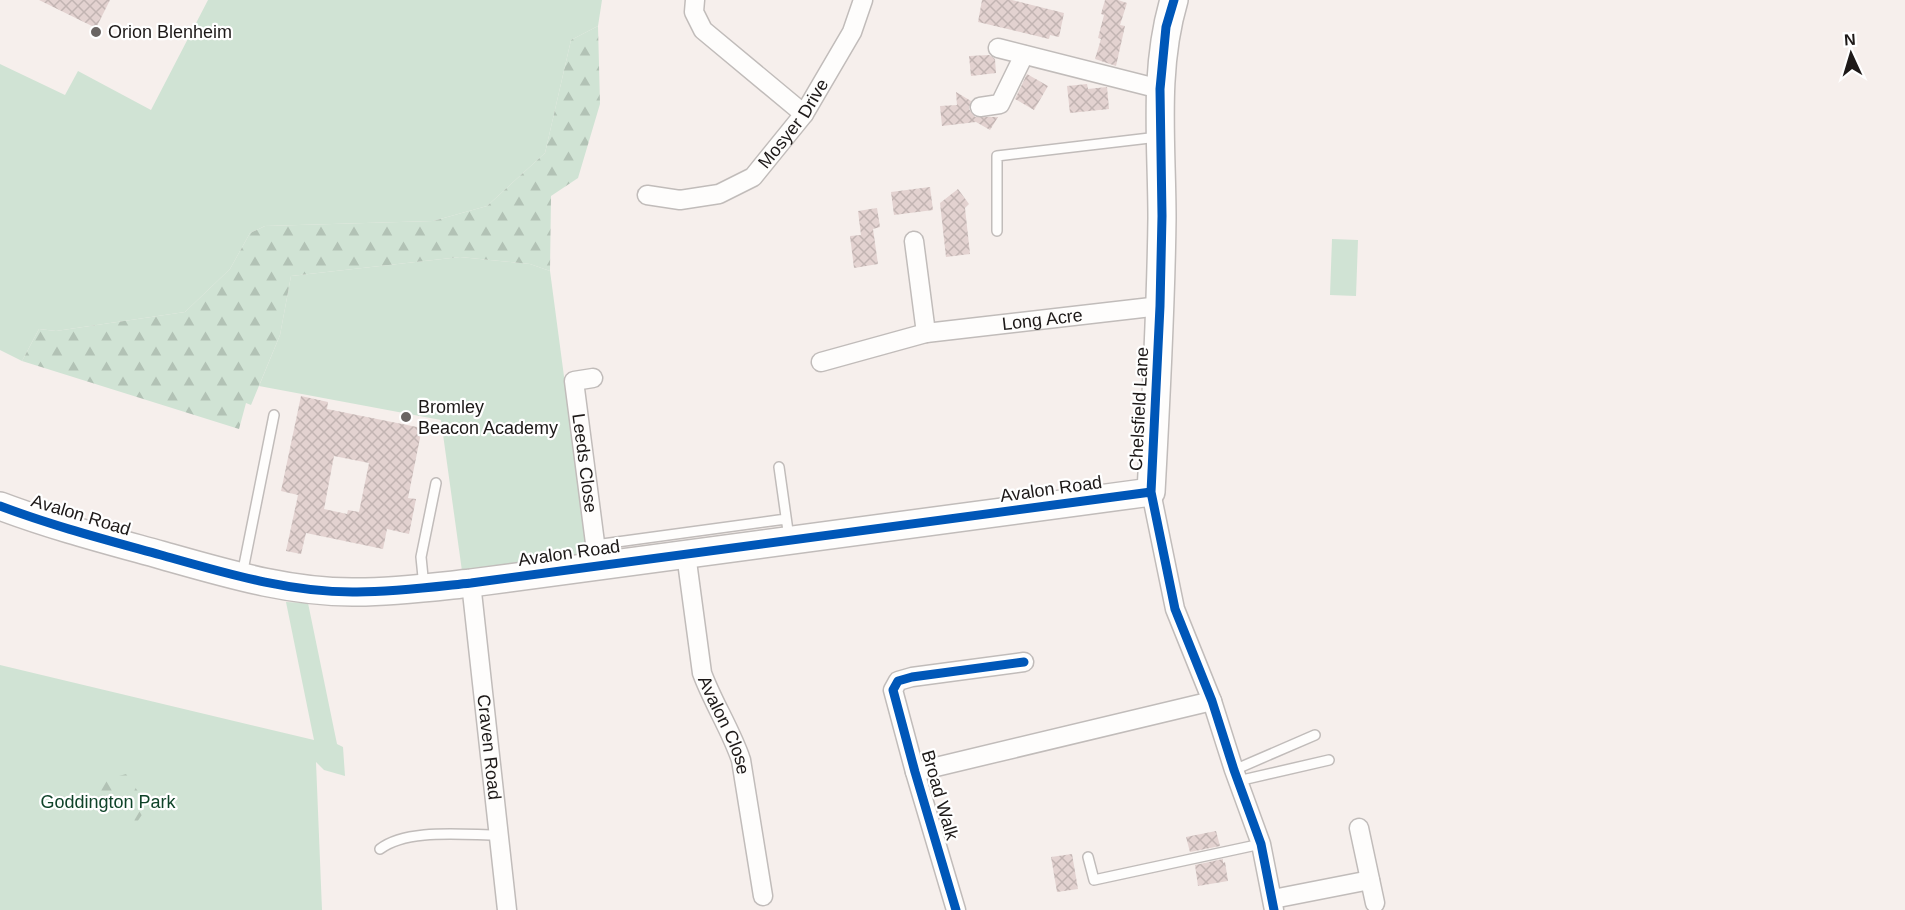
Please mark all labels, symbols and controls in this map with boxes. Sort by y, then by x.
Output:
place label: Orion Blenheim [108,22,232,42]
north arrow [1821,24,1881,84]
marker: Orion Blenheim [89,25,103,39]
text: N [1844,31,1856,48]
street label: Mosyer Drive [754,75,832,172]
street label: Long Acre [1001,305,1084,334]
street label: Chelsfield Lane [1126,347,1152,471]
place label: Bromley Beacon Academy [418,397,558,438]
marker: Bromley Beacon Academy [399,410,413,424]
street label: Leeds Close [568,412,601,514]
street label: Avalon Road [999,472,1103,506]
street label: Avalon Road [29,490,133,540]
street label: Avalon Road [517,536,621,570]
street label: Avalon Close [694,673,753,776]
street label: Craven Road [473,693,505,801]
street label: Broad Walk [918,748,963,843]
park label: Goddington Park [40,792,177,812]

